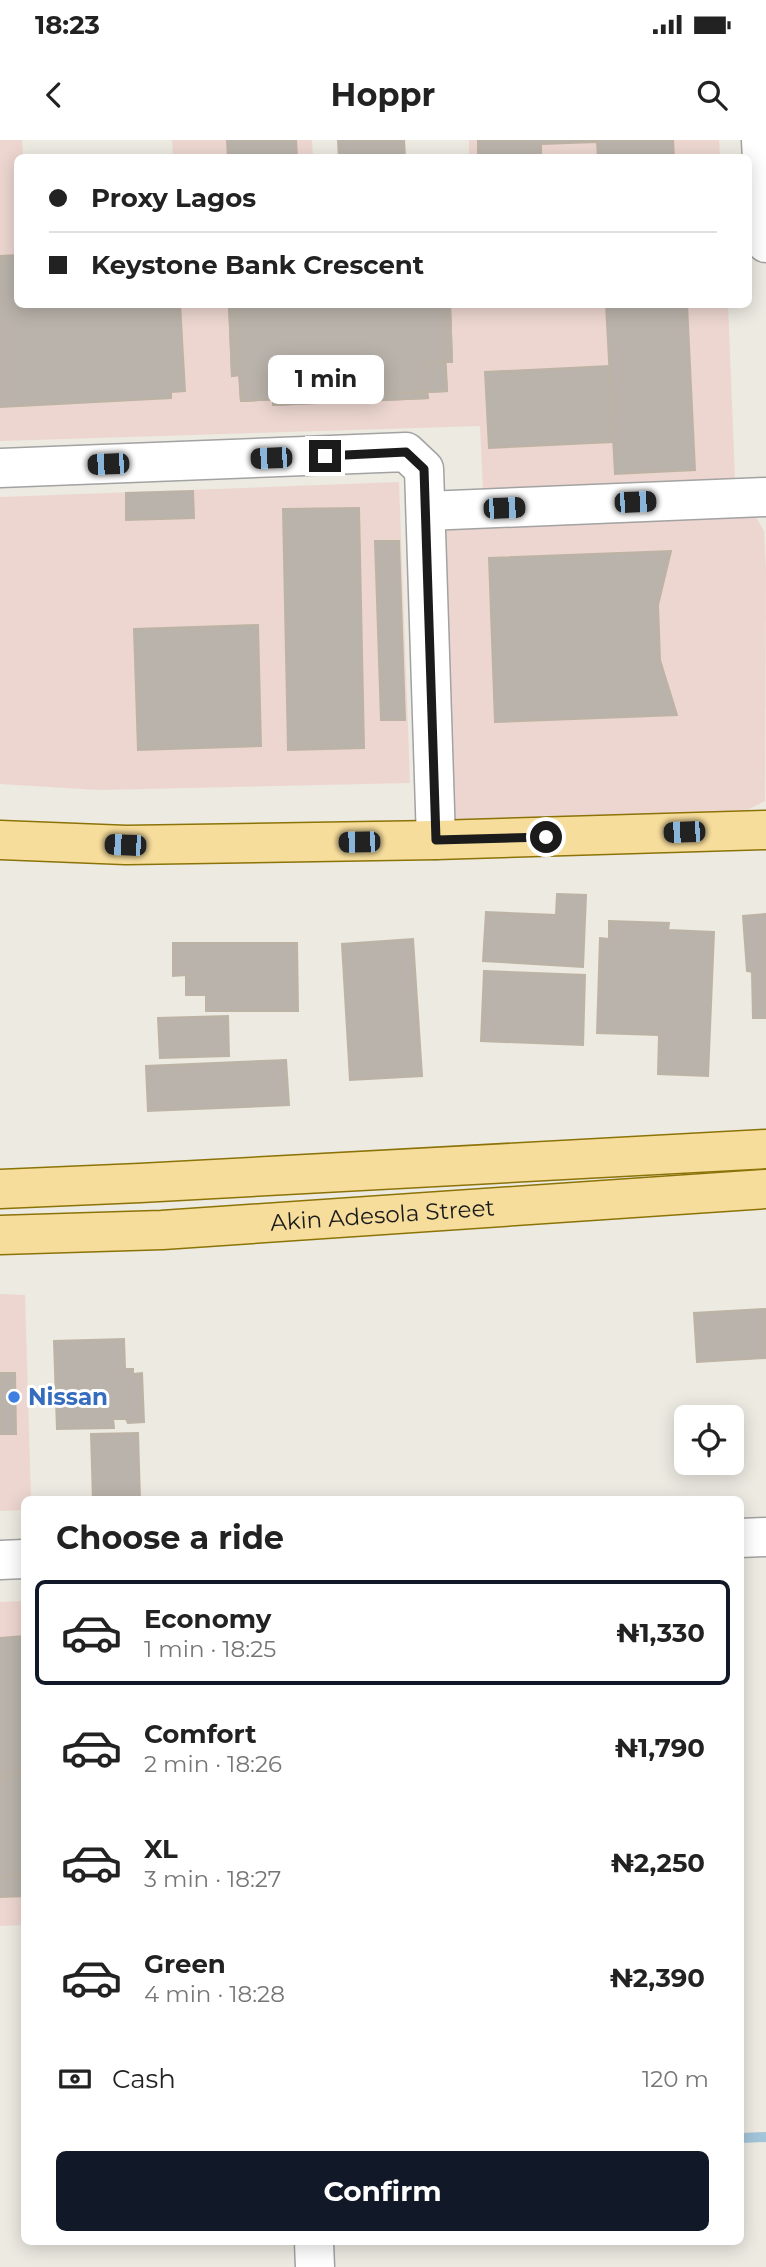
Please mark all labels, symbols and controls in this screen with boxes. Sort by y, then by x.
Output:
text: 18:23 [35,9,100,41]
text: Hoppr [331,75,435,114]
icon: back [35,76,73,114]
icon: search [693,76,731,114]
text: Proxy Lagos [91,182,256,214]
text: Keystone Bank Crescent [91,249,424,281]
callout: 1 min [267,355,383,404]
text: 1 min [295,365,357,393]
route end [309,440,341,472]
car [250,447,293,469]
car [87,453,130,475]
car [614,491,657,513]
car [483,497,526,519]
route start [530,821,562,853]
car [663,821,706,843]
car [338,831,381,853]
car [104,834,147,856]
street label: Akin Adesola Street [269,1193,496,1237]
place label: Nissan [28,1383,108,1411]
marker: Nissan [6,1389,22,1405]
map controls [674,1405,744,1475]
button: locate [674,1405,744,1475]
text: Choose a ride [56,1518,284,1557]
icon: car [60,1601,123,1664]
text: Economy [144,1603,271,1635]
text: ₦1,330 [616,1617,705,1649]
text: 1 min · 18:25 [144,1635,276,1663]
icon: car [60,1716,123,1779]
text: Comfort [144,1718,256,1750]
text: ₦1,790 [615,1732,705,1764]
text: 2 min · 18:26 [144,1750,282,1778]
icon: car [60,1831,123,1894]
text: XL [144,1833,178,1865]
text: ₦2,250 [611,1847,705,1879]
text: 3 min · 18:27 [144,1865,281,1893]
icon: car [60,1946,123,2009]
text: Green [144,1948,226,1980]
text: ₦2,390 [609,1962,705,1994]
text: 4 min · 18:28 [144,1980,285,2008]
icon: cash [56,2060,94,2098]
text: Cash [112,2063,176,2095]
text: 120 m [642,2065,709,2093]
button: Confirm [56,2151,709,2231]

